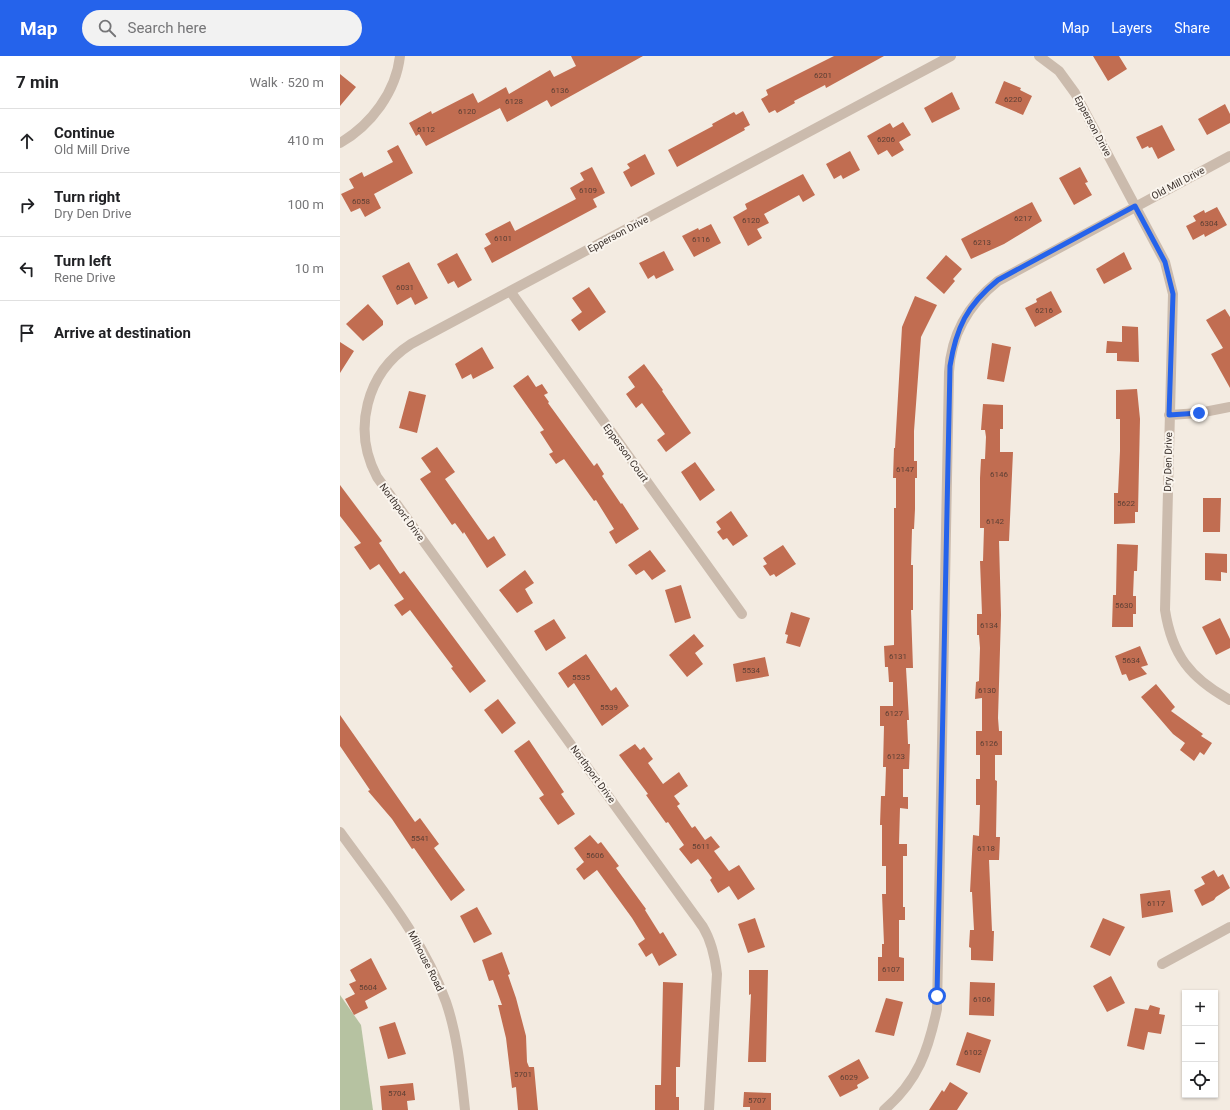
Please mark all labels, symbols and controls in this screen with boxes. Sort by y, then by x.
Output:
search box [82,10,362,46]
text: Map [20,17,58,40]
icon: search [96,17,118,39]
text: Search here [128,19,206,37]
text: Map [1062,20,1089,36]
text: Layers [1111,20,1152,36]
text: Share [1174,20,1210,36]
house number: 6201 [814,71,832,80]
text: 7 min [16,72,59,92]
text: Walk · 520 m [249,75,324,90]
house number: 6136 [551,86,569,95]
street label: Epperson Drive [1072,94,1114,158]
house number: 6220 [1004,95,1022,104]
house number: 6128 [505,97,523,106]
house number: 6120 [458,107,476,116]
text: Continue [54,124,115,142]
house number: 6112 [417,125,435,134]
icon: ahead [16,130,38,152]
text: 410 m [287,133,324,148]
house number: 6206 [877,135,895,144]
text: Old Mill Drive [54,142,130,157]
street label: Old Mill Drive [1150,164,1206,202]
house number: 6109 [579,186,597,195]
text: Turn right [54,188,120,206]
icon: right [16,194,38,216]
text: 100 m [287,197,324,212]
house number: 6058 [352,197,370,206]
text: Dry Den Drive [54,206,131,221]
street label: Epperson Drive [586,213,650,255]
house number: 6217 [1014,214,1032,223]
house number: 6120 [742,216,760,225]
house number: 6304 [1200,219,1218,228]
house number: 6101 [494,234,512,243]
house number: 6116 [692,235,710,244]
house number: 6213 [973,238,991,247]
text: Turn left [54,252,111,270]
icon: left [16,258,38,280]
text: 10 m [295,261,324,276]
text: Rene Drive [54,270,115,285]
house number: 6031 [396,283,414,292]
house number: 6216 [1035,306,1053,315]
icon: arrive [16,322,38,344]
text: Arrive at destination [54,324,191,342]
route end [1190,404,1208,422]
street label: Epperson Court [601,422,651,484]
street label: Dry Den Drive [1162,432,1174,492]
house number: 6147 [896,465,914,474]
house number: 6146 [990,470,1008,479]
street label: Northport Drive [377,481,427,543]
house number: 5622 [1117,499,1135,508]
house number: 6142 [986,517,1004,526]
house number: 5630 [1115,601,1133,610]
house number: 6134 [980,621,998,630]
house number: 6131 [889,652,907,661]
house number: 5634 [1122,656,1140,665]
house number: 5534 [742,666,760,675]
house number: 5535 [572,673,590,682]
house number: 6130 [978,686,996,695]
house number: 5539 [600,703,618,712]
house number: 6127 [885,709,903,718]
house number: 6126 [980,739,998,748]
street label: Northport Drive [568,743,618,805]
house number: 6123 [887,752,905,761]
house number: 5541 [411,834,429,843]
house number: 5611 [692,842,710,851]
house number: 6118 [977,844,995,853]
house number: 5606 [586,851,604,860]
house number: 6117 [1147,899,1165,908]
street label: Milhouse Road [406,929,446,993]
house number: 6107 [882,965,900,974]
house number: 5604 [359,983,377,992]
route start [928,987,946,1005]
map controls [1182,990,1218,1098]
button: + [1182,990,1218,1026]
house number: 6106 [973,995,991,1004]
button: − [1182,1026,1218,1062]
house number: 6102 [964,1048,982,1057]
button: locate [1182,1062,1218,1098]
house number: 5701 [514,1070,532,1079]
house number: 6029 [840,1073,858,1082]
house number: 5704 [388,1089,406,1098]
house number: 5707 [748,1096,766,1105]

